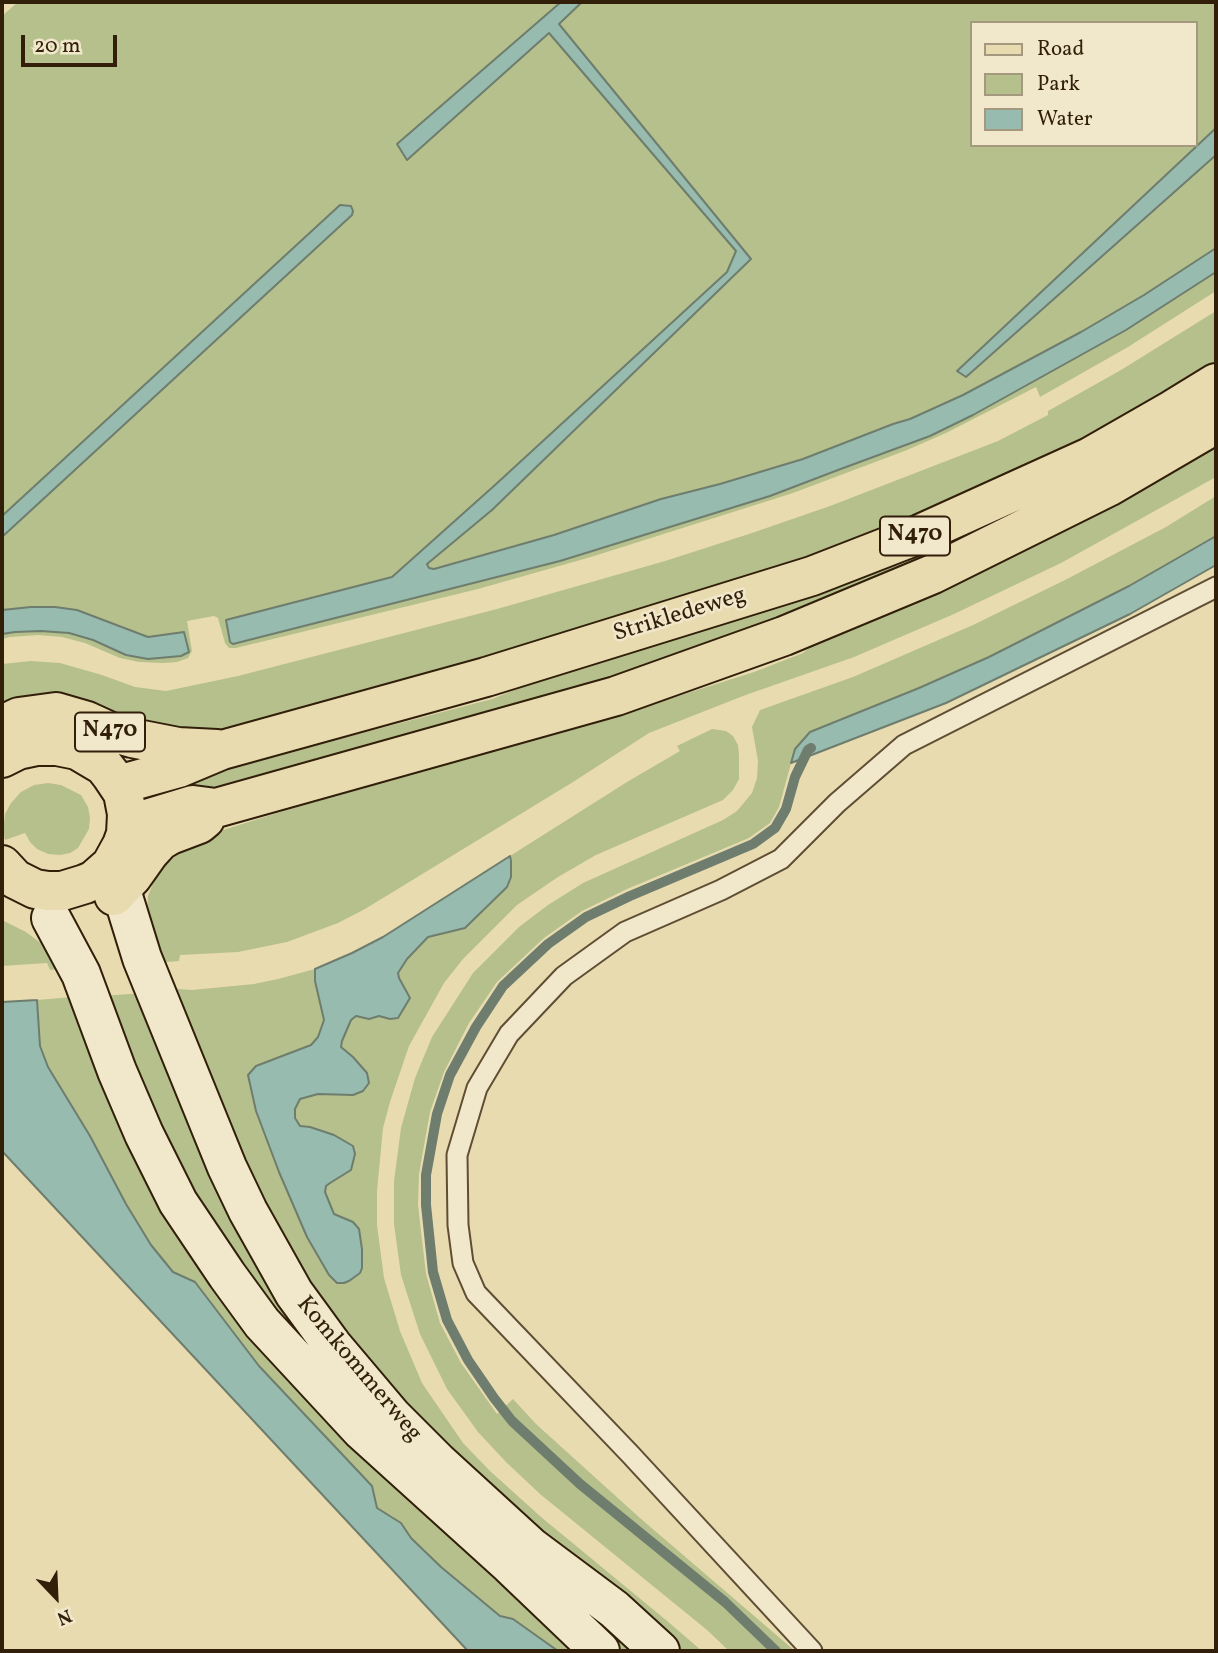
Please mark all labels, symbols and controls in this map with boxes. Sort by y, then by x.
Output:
scale bar [24,21,121,65]
legend [970,21,1197,147]
text: 20 m [34,32,80,61]
text: Road [1037,35,1084,64]
text: Park [1037,70,1080,99]
text: Water [1037,105,1093,134]
road number: N470 [880,516,950,556]
street label: Strikledeweg [610,582,750,650]
road number: N470 [75,712,145,752]
street label: Komkommerweg [289,1292,427,1448]
north arrow [21,1562,91,1632]
text: N [53,1602,76,1631]

